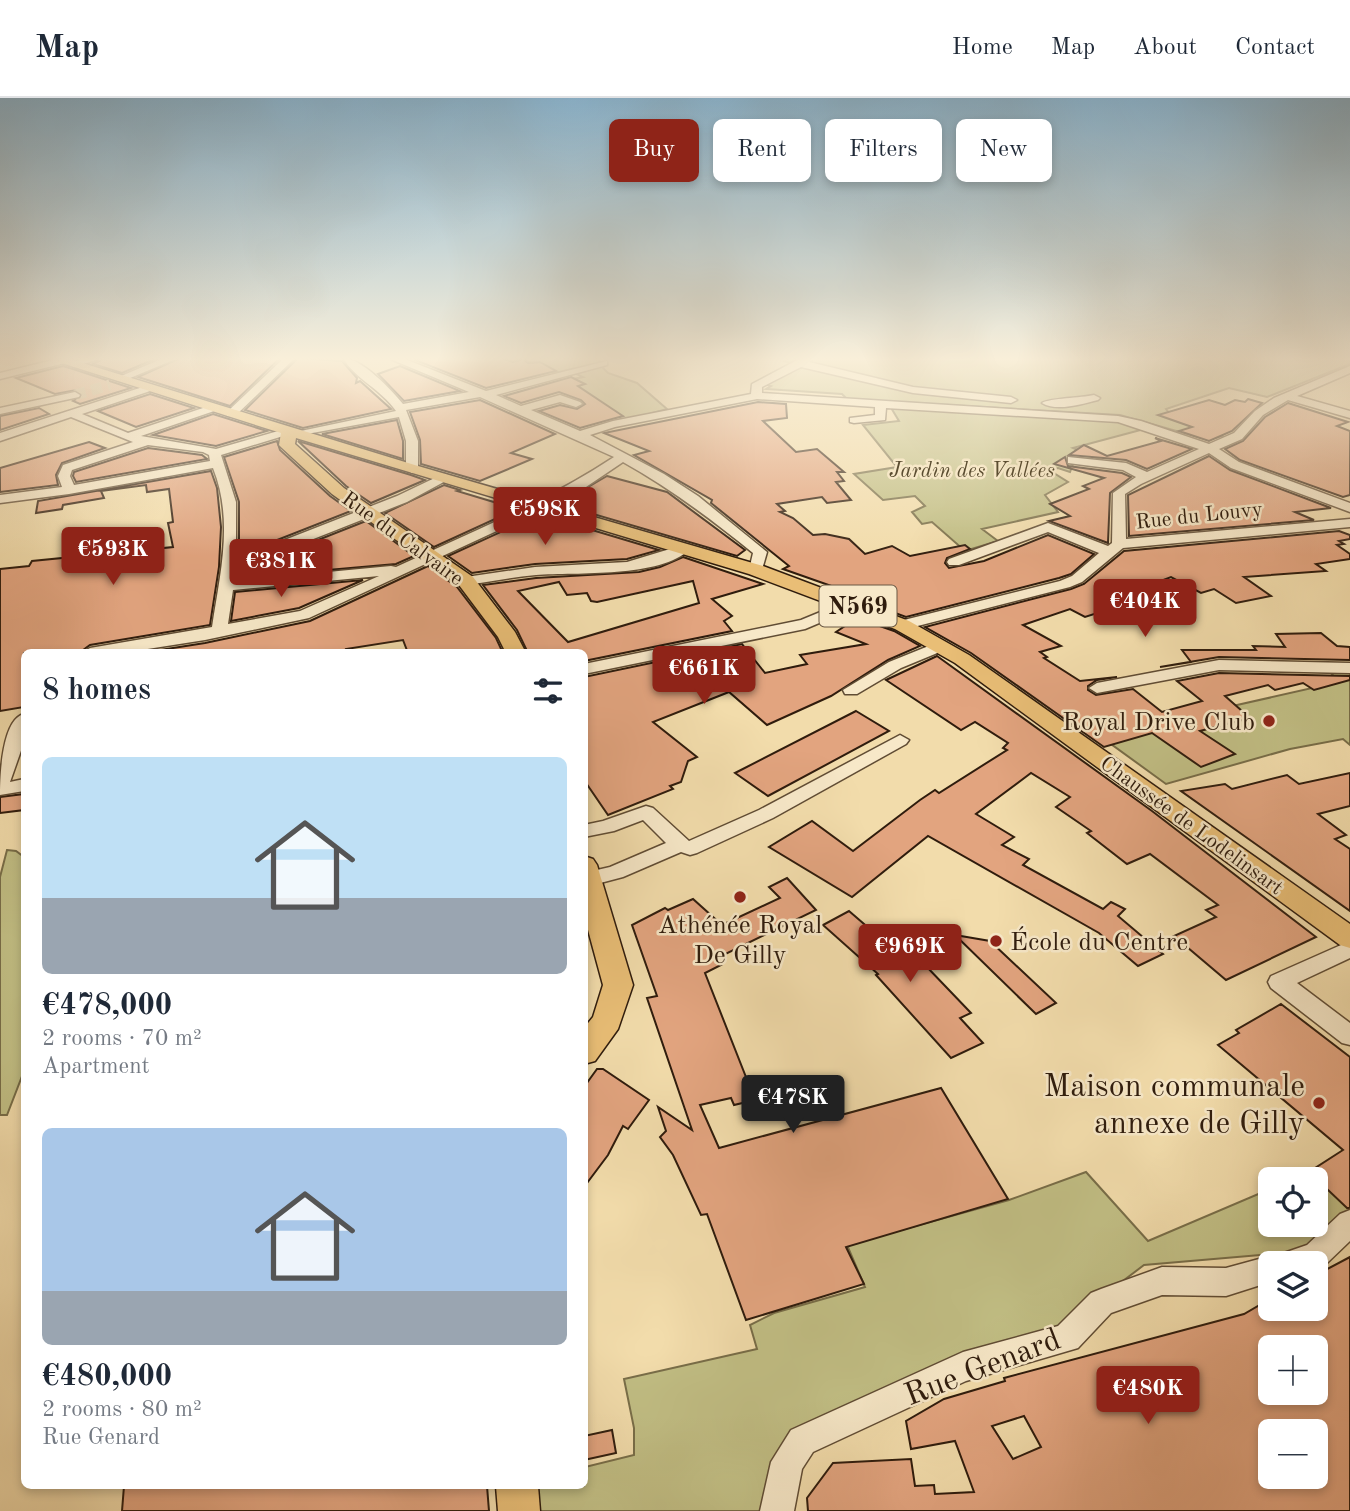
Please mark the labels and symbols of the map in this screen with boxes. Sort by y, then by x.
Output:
park label: Jardin des Vallées [889,461,1055,482]
street label: Rue du Calvaire [337,488,467,590]
pin: €598K [496,488,594,547]
street label: Rue du Louvy [1135,499,1264,534]
pin: €593K [64,528,162,587]
pin: €381K [232,540,330,599]
pin: €404K [1096,580,1194,639]
road number: N569 [820,586,896,626]
pin: €661K [655,646,753,706]
place label: Royal Drive Club [1062,710,1255,736]
marker: Royal Drive Club [1261,713,1277,729]
street label: Chaussée de Lodelinsart [1096,753,1286,899]
marker: Athénée Royal De Gilly [732,889,748,905]
place label: Athénée Royal De Gilly [658,913,822,969]
pin: €969K [861,924,959,984]
place label: École du Centre [1010,926,1188,956]
marker: École du Centre [988,933,1004,949]
place label: Maison communale annexe de Gilly [1044,1072,1305,1141]
pin: €478K [744,1076,842,1135]
marker: Maison communale annexe de Gilly [1311,1095,1327,1111]
street label: Rue Genard [901,1324,1066,1413]
pin: €480K [1099,1366,1197,1426]

